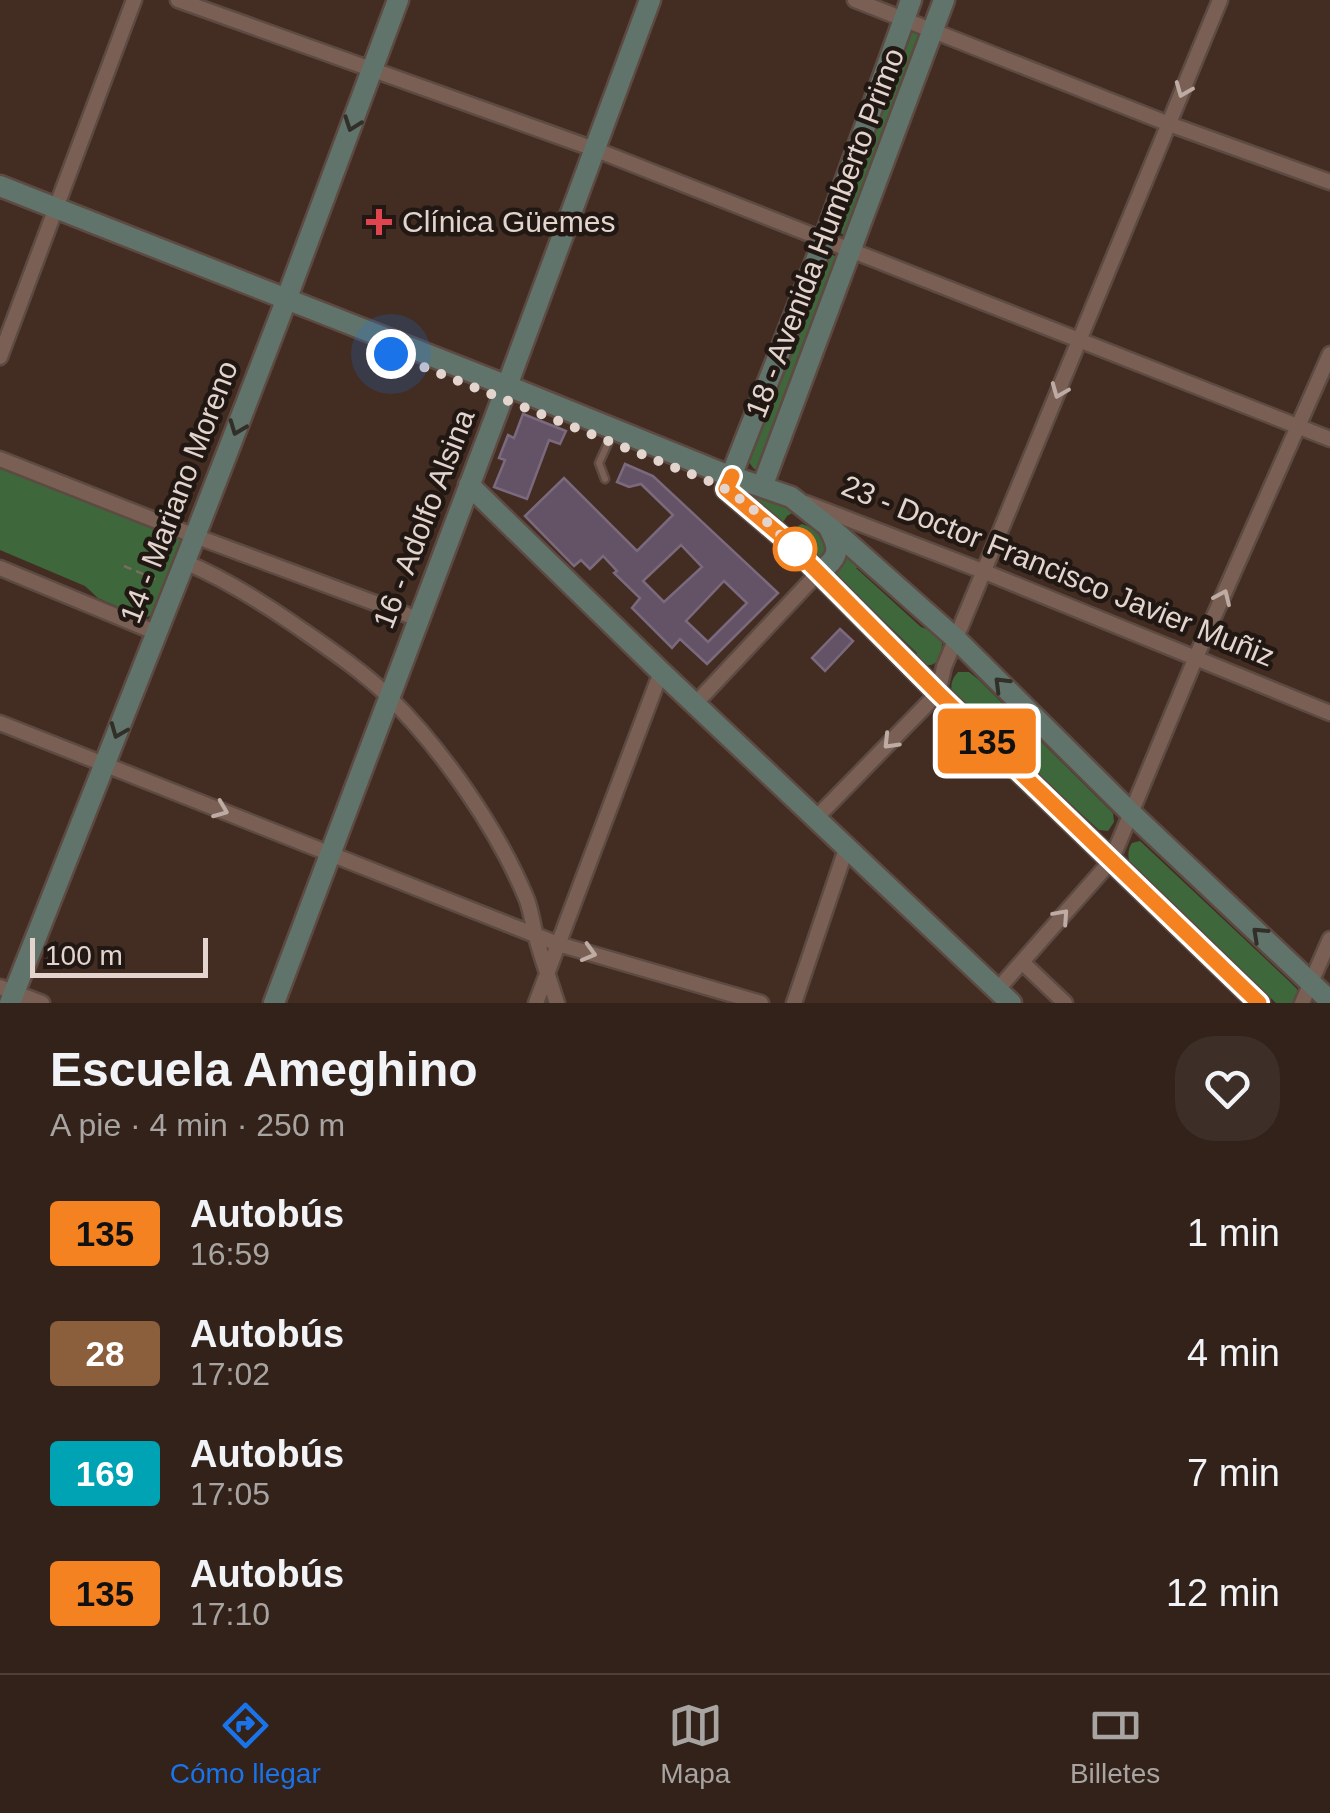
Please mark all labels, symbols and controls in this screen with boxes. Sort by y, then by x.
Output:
street label: 18 - Avenida Humberto Primo [739,43,910,422]
one-way arrow [1175,80,1195,98]
one-way arrow [343,115,363,132]
place label: Clínica Güemes [402,205,615,238]
marker: Clínica Güemes [366,209,392,235]
your location [366,329,416,379]
street label: 14 - Mariano Moreno [113,356,244,628]
one-way arrow [1051,381,1071,399]
street label: 16 - Adolfo Alsina [367,404,481,633]
one-way arrow [228,419,248,436]
street label: 23 - Doctor Francisco Javier Muñiz [837,468,1279,673]
unlabelled marker [774,528,816,570]
one-way arrow [1211,589,1231,607]
one-way arrow [994,677,1012,695]
line badge: 135 [930,708,1044,774]
one-way arrow [109,721,129,738]
text: 135 [958,722,1016,761]
one-way arrow [884,731,902,749]
one-way arrow [211,799,229,819]
one-way arrow [1051,909,1069,928]
one-way arrow [1253,928,1271,946]
scale bar [30,933,208,978]
text: 100 m [45,940,123,971]
one-way arrow [580,941,597,962]
button: heart [1175,1036,1280,1141]
text: Escuela Ameghino [50,1043,478,1096]
text: A pie · 4 min · 250 m [50,1107,345,1143]
text: Autobús [190,1193,344,1235]
text: 1 min [1187,1212,1280,1254]
text: 135 [76,1214,134,1253]
text: 16:59 [190,1236,270,1272]
text: Autobús [190,1313,344,1355]
text: 4 min [1187,1332,1280,1374]
text: 28 [86,1334,124,1373]
text: 17:02 [190,1356,270,1392]
text: Autobús [190,1433,344,1475]
text: 7 min [1187,1452,1280,1494]
text: 169 [76,1454,134,1493]
text: 17:05 [190,1476,270,1512]
text: Autobús [190,1553,344,1595]
text: 12 min [1166,1572,1280,1614]
text: 135 [76,1574,134,1613]
text: 17:10 [190,1596,270,1632]
tab: Cómo llegar [170,1698,321,1790]
tab: Mapa [660,1698,730,1790]
tab: Billetes [1070,1698,1160,1790]

